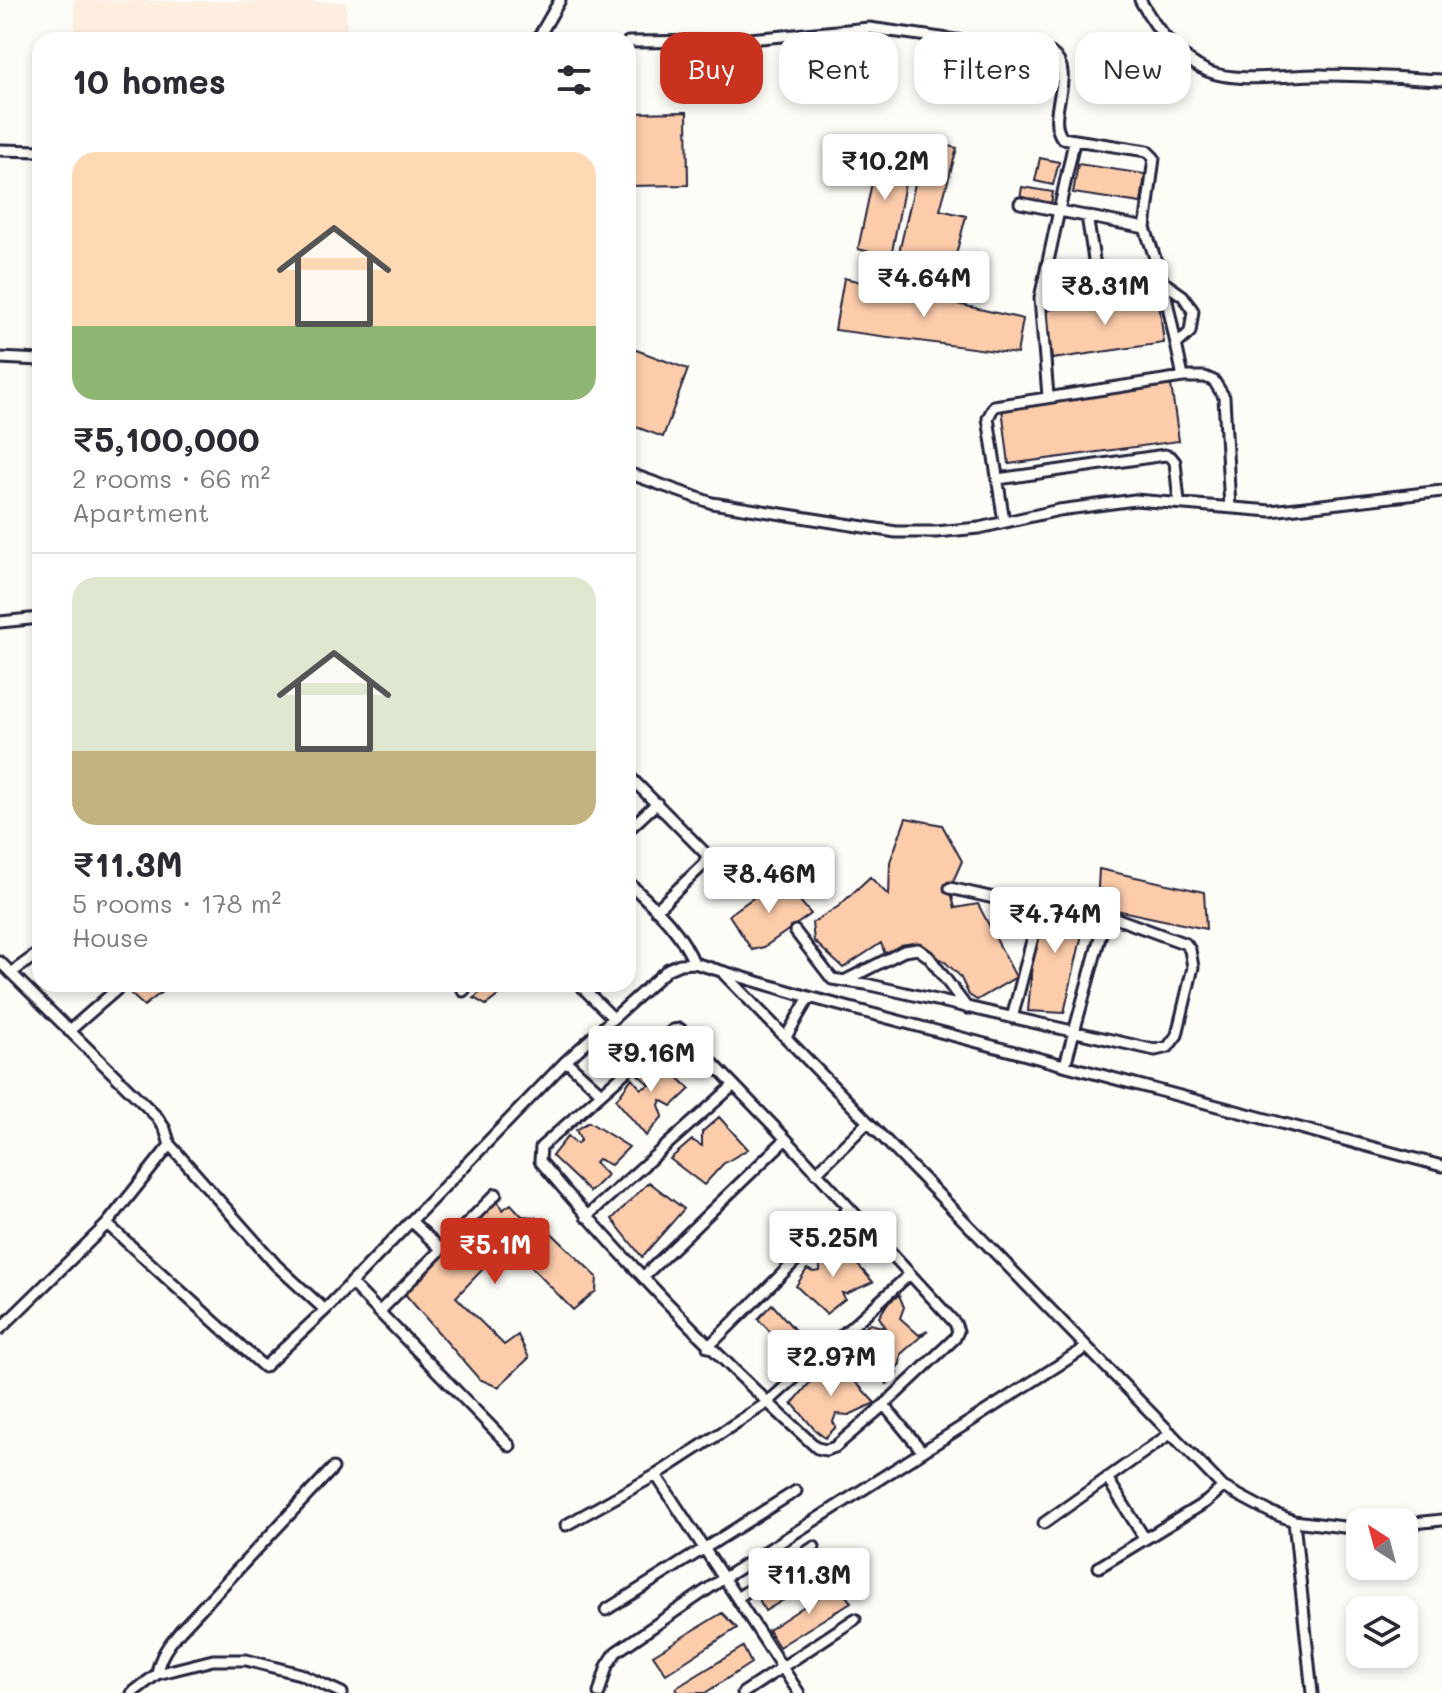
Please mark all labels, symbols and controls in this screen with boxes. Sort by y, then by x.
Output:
chip: Buy [660,32,763,104]
chip: Rent [779,32,898,104]
chip: Filters [914,32,1059,104]
chip: New [1075,32,1191,104]
text: 10 homes [72,58,226,103]
icon: filters [552,58,596,102]
pin: ₹10.2M [820,134,950,202]
text: ₹10.2M [840,143,930,177]
icon: home [262,204,406,348]
pin: ₹4.64M [859,251,989,319]
pin: ₹8.31M [1040,259,1170,327]
text: ₹4.64M [877,260,971,294]
text: ₹8.31M [1060,268,1150,302]
text: ₹5,100,000 [72,416,260,461]
text: 2 rooms · 66 m² [72,461,270,495]
text: Apartment [72,495,209,529]
icon: home [262,629,406,773]
text: ₹11.3M [72,841,183,886]
pin: ₹8.46M [704,847,834,915]
text: ₹8.46M [722,856,816,890]
text: 5 rooms · 178 m² [72,886,281,920]
pin: ₹4.74M [990,887,1120,955]
text: ₹4.74M [1008,896,1102,930]
text: House [72,920,149,954]
pin: ₹9.16M [586,1026,716,1094]
text: ₹9.16M [606,1035,696,1069]
pin: ₹5.25M [768,1211,898,1279]
pin: ₹5.1M [439,1218,551,1286]
text: ₹5.25M [787,1220,879,1254]
text: ₹5.1M [459,1227,531,1261]
pin: ₹2.97M [766,1330,896,1398]
text: ₹2.97M [786,1339,876,1373]
north arrow [1346,1508,1418,1580]
map controls [1346,1508,1418,1668]
pin: ₹11.3M [744,1548,874,1616]
text: ₹11.3M [767,1557,851,1591]
button: layers [1346,1596,1418,1668]

